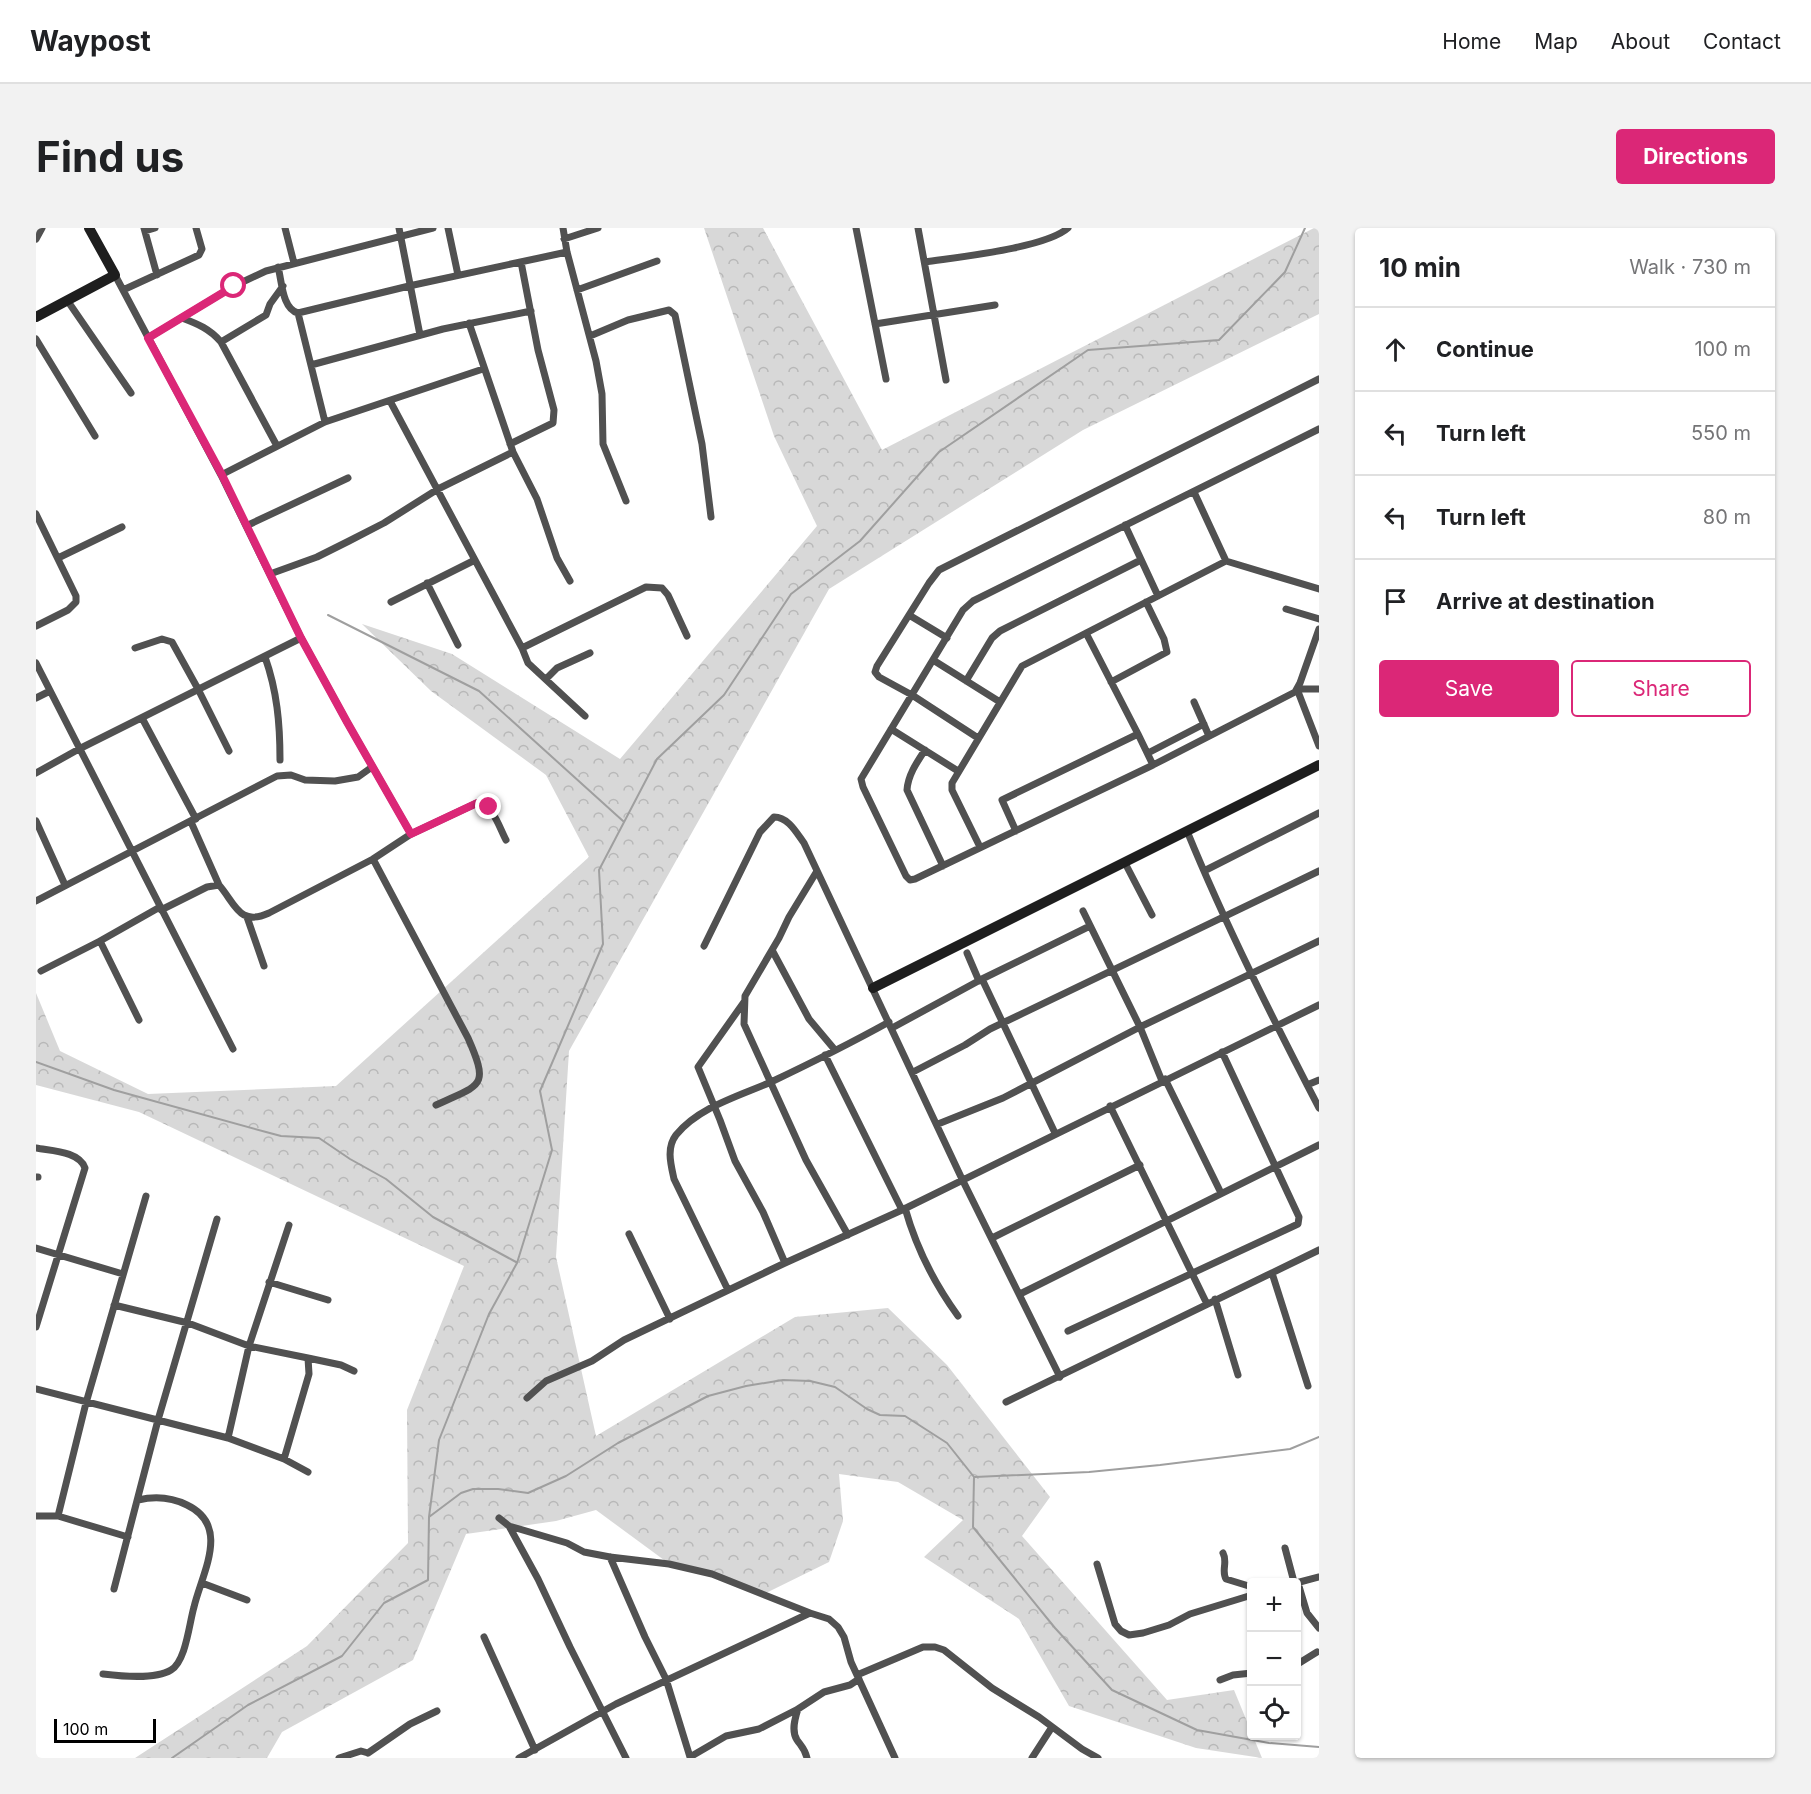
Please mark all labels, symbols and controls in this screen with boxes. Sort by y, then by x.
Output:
text: Waypost [30,24,151,58]
text: Home [1442,29,1501,54]
text: Map [1534,29,1578,54]
text: About [1611,29,1670,54]
text: Contact [1703,29,1781,54]
button: Directions [1616,129,1775,184]
text: Find us [36,131,184,182]
text: 10 min [1379,252,1461,283]
text: Walk · 730 m [1629,255,1751,279]
route start [220,272,246,298]
icon: ahead [1379,333,1412,366]
text: Continue [1436,336,1534,362]
text: 100 m [1694,337,1751,361]
icon: left [1379,417,1412,450]
text: Turn left [1436,420,1526,446]
text: 550 m [1691,421,1751,445]
icon: left [1379,501,1412,534]
text: Turn left [1436,504,1526,530]
text: 80 m [1703,505,1751,529]
icon: arrive [1379,585,1412,618]
text: Arrive at destination [1436,588,1655,614]
button: Save [1379,660,1559,717]
button: Share [1571,660,1751,717]
route end [475,793,501,819]
map controls [1247,1578,1301,1740]
button: + [1247,1578,1301,1632]
button: − [1247,1632,1301,1686]
button: locate [1247,1686,1301,1740]
scale bar [54,1716,156,1744]
text: 100 m [63,1719,108,1739]

